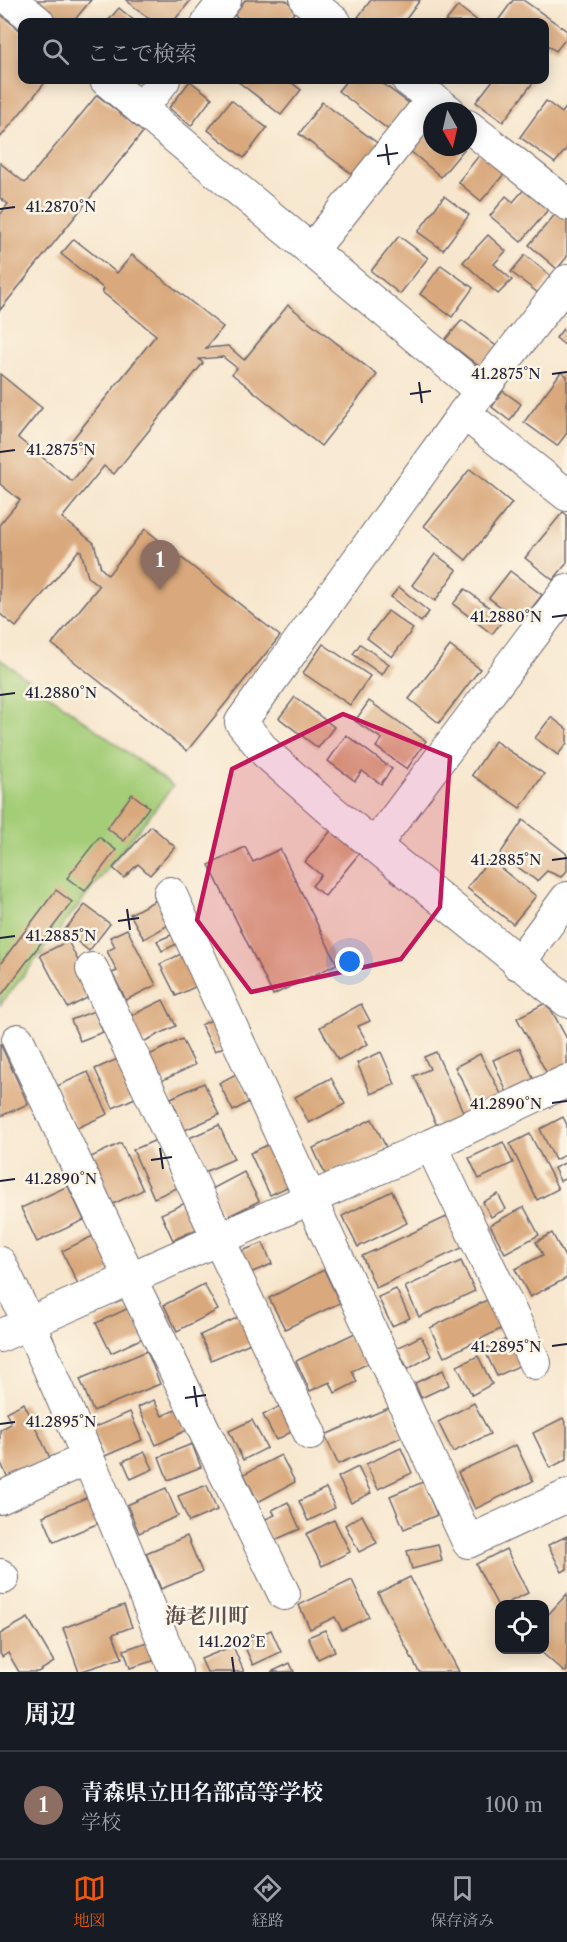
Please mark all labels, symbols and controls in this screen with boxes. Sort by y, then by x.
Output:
search box [18,18,549,84]
icon: search [39,35,72,68]
text: ここで検索 [87,40,197,67]
north arrow [423,102,477,156]
text: 41.2870°N [26,197,96,216]
text: 41.2875°N [471,364,541,383]
text: 41.2875°N [26,440,96,459]
pin: 1 [140,540,180,590]
text: 41.2880°N [470,607,542,626]
text: 41.2880°N [25,683,97,702]
text: 41.2885°N [471,850,541,869]
text: 41.2885°N [26,926,96,945]
your location [335,947,364,976]
text: 41.2890°N [470,1094,542,1113]
text: 41.2890°N [25,1169,97,1188]
text: 41.2895°N [471,1337,541,1356]
text: 41.2895°N [26,1412,96,1431]
map controls [495,1600,549,1654]
button: locate [495,1600,549,1654]
district label: 海老川町 [165,1603,249,1628]
text: 141.202°E [198,1632,266,1651]
text: 周辺 [24,1698,76,1730]
text: 青森県立田名部高等学校 [81,1779,323,1806]
text: 1 [39,1793,48,1817]
text: 100 m [485,1793,543,1817]
text: 学校 [81,1810,121,1834]
tab: 地図 [73,1872,106,1931]
tab: 経路 [251,1872,284,1931]
tab: 保存済み [430,1872,494,1931]

